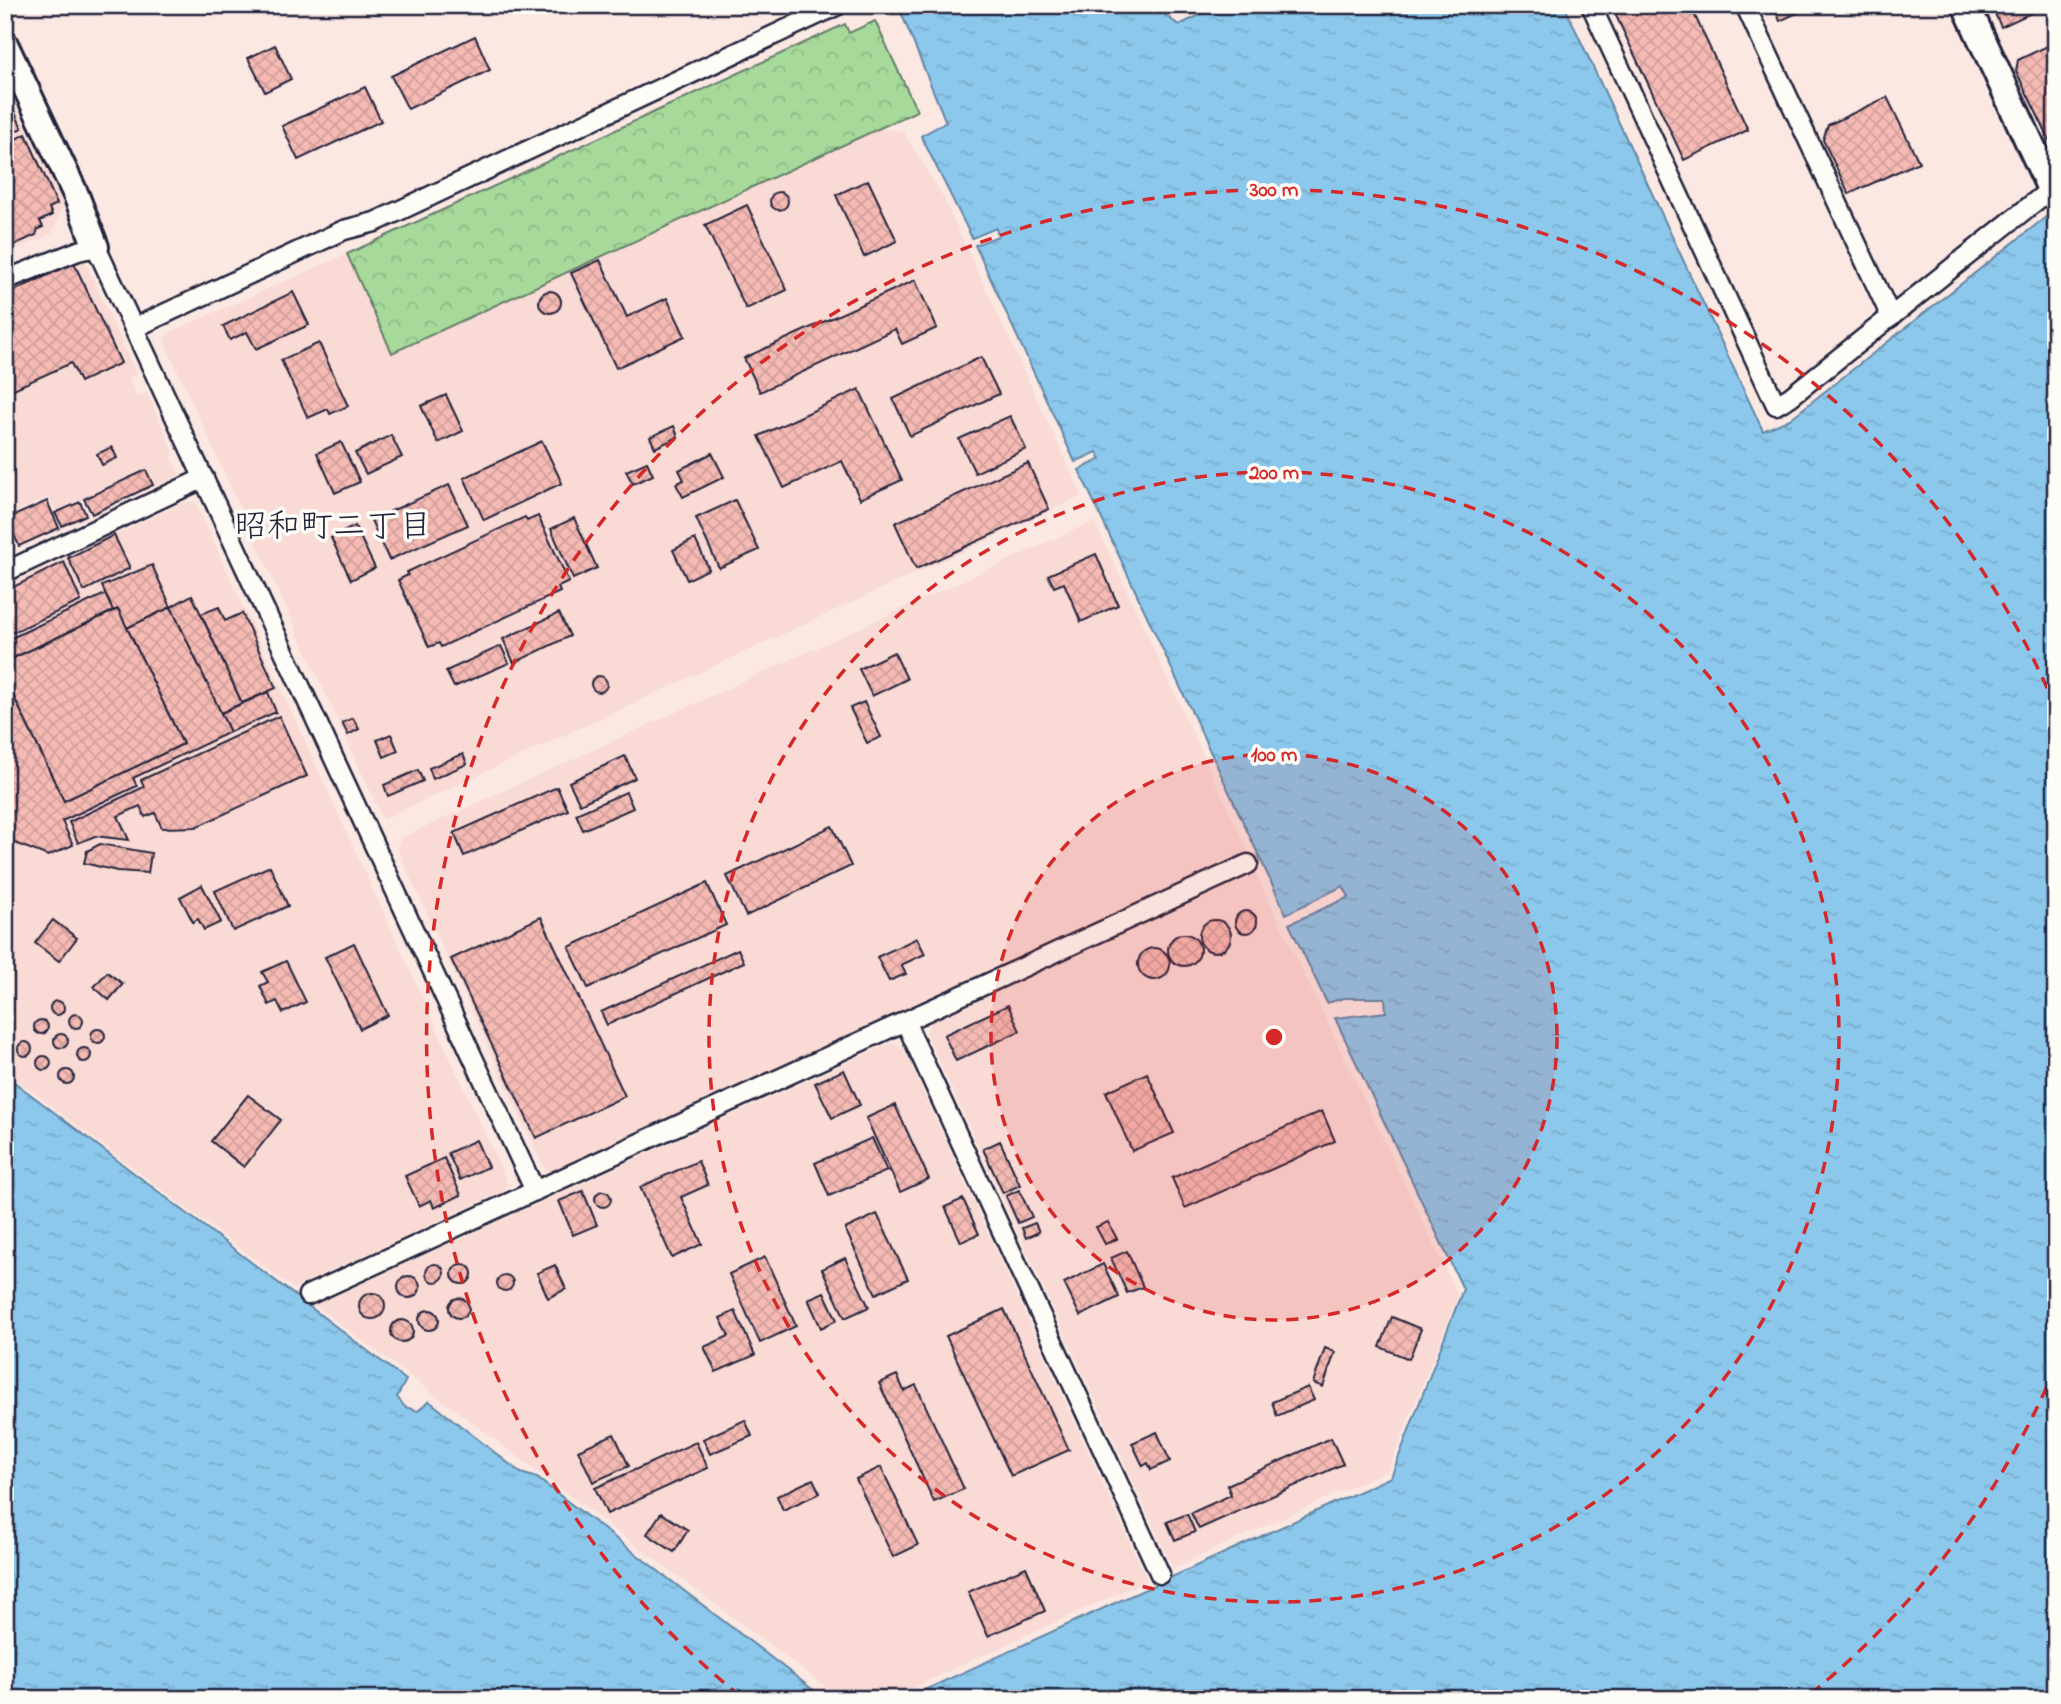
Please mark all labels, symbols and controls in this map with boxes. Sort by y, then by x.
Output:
text: 300 m [1249,176,1298,206]
text: 200 m [1248,459,1299,489]
district label: 昭和町二丁目 [234,504,432,552]
text: 100 m [1251,741,1297,771]
centre of rings [1262,1025,1286,1049]

